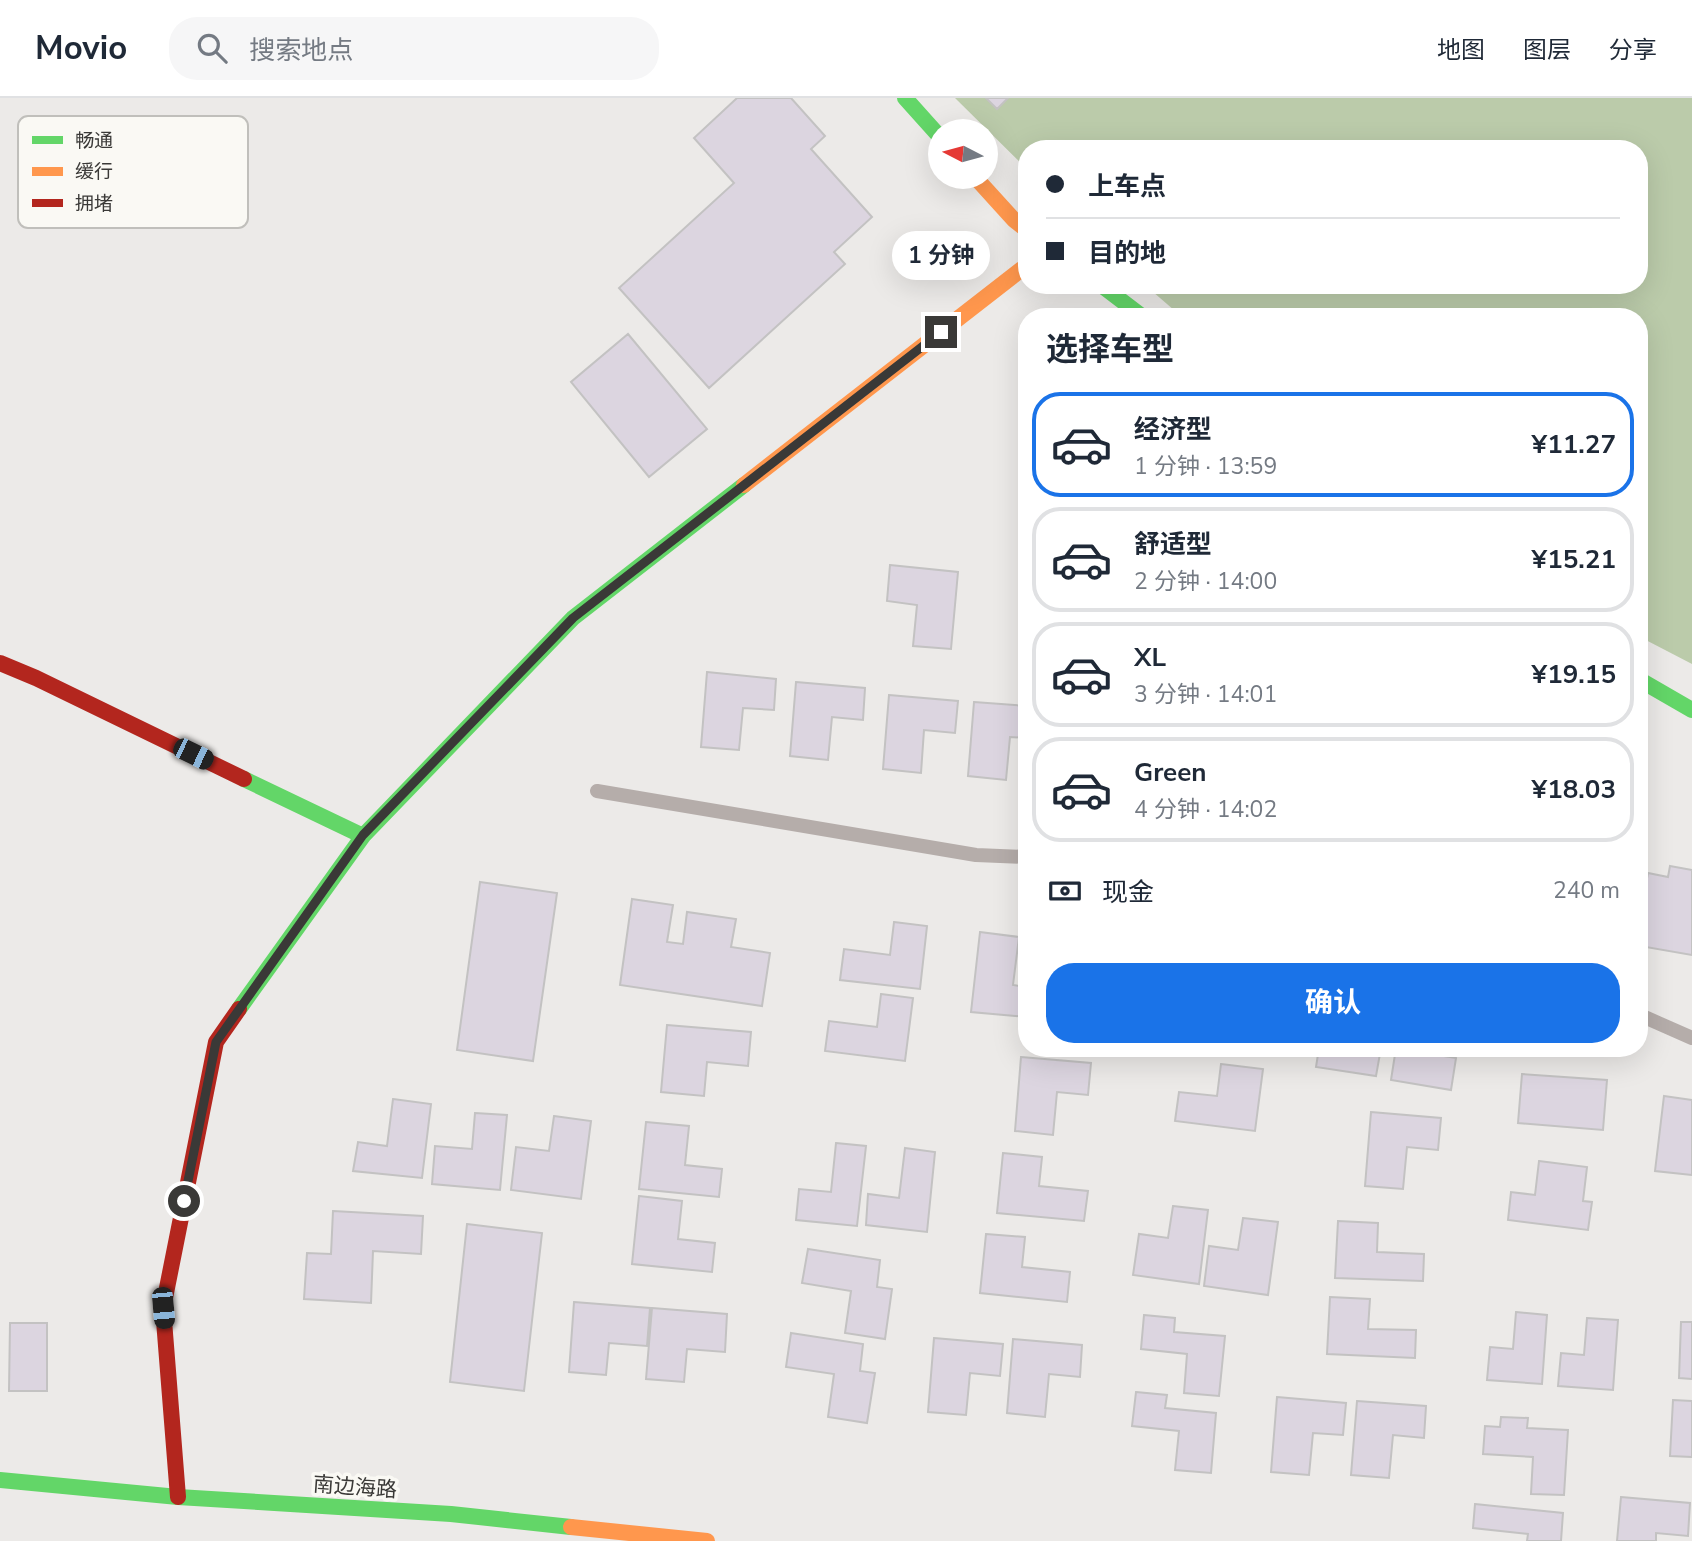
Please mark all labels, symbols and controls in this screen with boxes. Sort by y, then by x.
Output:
search box [169,17,659,80]
text: Movio [35,26,127,71]
icon: search [193,29,231,67]
text: 搜索地点 [249,33,353,68]
text: 地图 [1437,34,1485,66]
text: 图层 [1523,34,1571,66]
text: 分享 [1609,34,1657,66]
legend [18,116,248,228]
north arrow [928,119,998,189]
map controls [928,119,998,189]
text: 畅通 [75,128,113,154]
text: 缓行 [75,159,113,185]
text: 上车点 [1088,169,1166,204]
text: 拥堵 [75,191,113,217]
callout: 1 分钟 [892,230,990,280]
text: 目的地 [1088,236,1166,271]
text: 1 分钟 [908,240,974,271]
route end [925,316,957,348]
text: 选择车型 [1046,328,1174,371]
text: 经济型 [1134,412,1212,447]
icon: car [1050,413,1113,476]
text: ¥11.27 [1532,427,1616,462]
text: 1 分钟 · 13:59 [1134,451,1277,482]
text: 舒适型 [1134,527,1212,562]
icon: car [1050,528,1113,591]
text: ¥15.21 [1532,542,1616,577]
text: 2 分钟 · 14:00 [1134,566,1277,597]
text: XL [1134,640,1166,675]
icon: car [1050,643,1113,706]
text: ¥19.15 [1532,657,1616,692]
text: 3 分钟 · 14:01 [1134,679,1277,710]
car [170,735,217,773]
text: Green [1134,755,1207,790]
icon: car [1050,758,1113,821]
text: ¥18.03 [1532,772,1616,807]
text: 4 分钟 · 14:02 [1134,794,1277,825]
icon: cash [1046,872,1084,910]
text: 现金 [1102,875,1154,910]
text: 240 m [1553,875,1620,906]
button: 确认 [1046,963,1620,1043]
route start [168,1185,200,1217]
car [151,1286,176,1330]
street label: 南边海路 [312,1470,398,1504]

